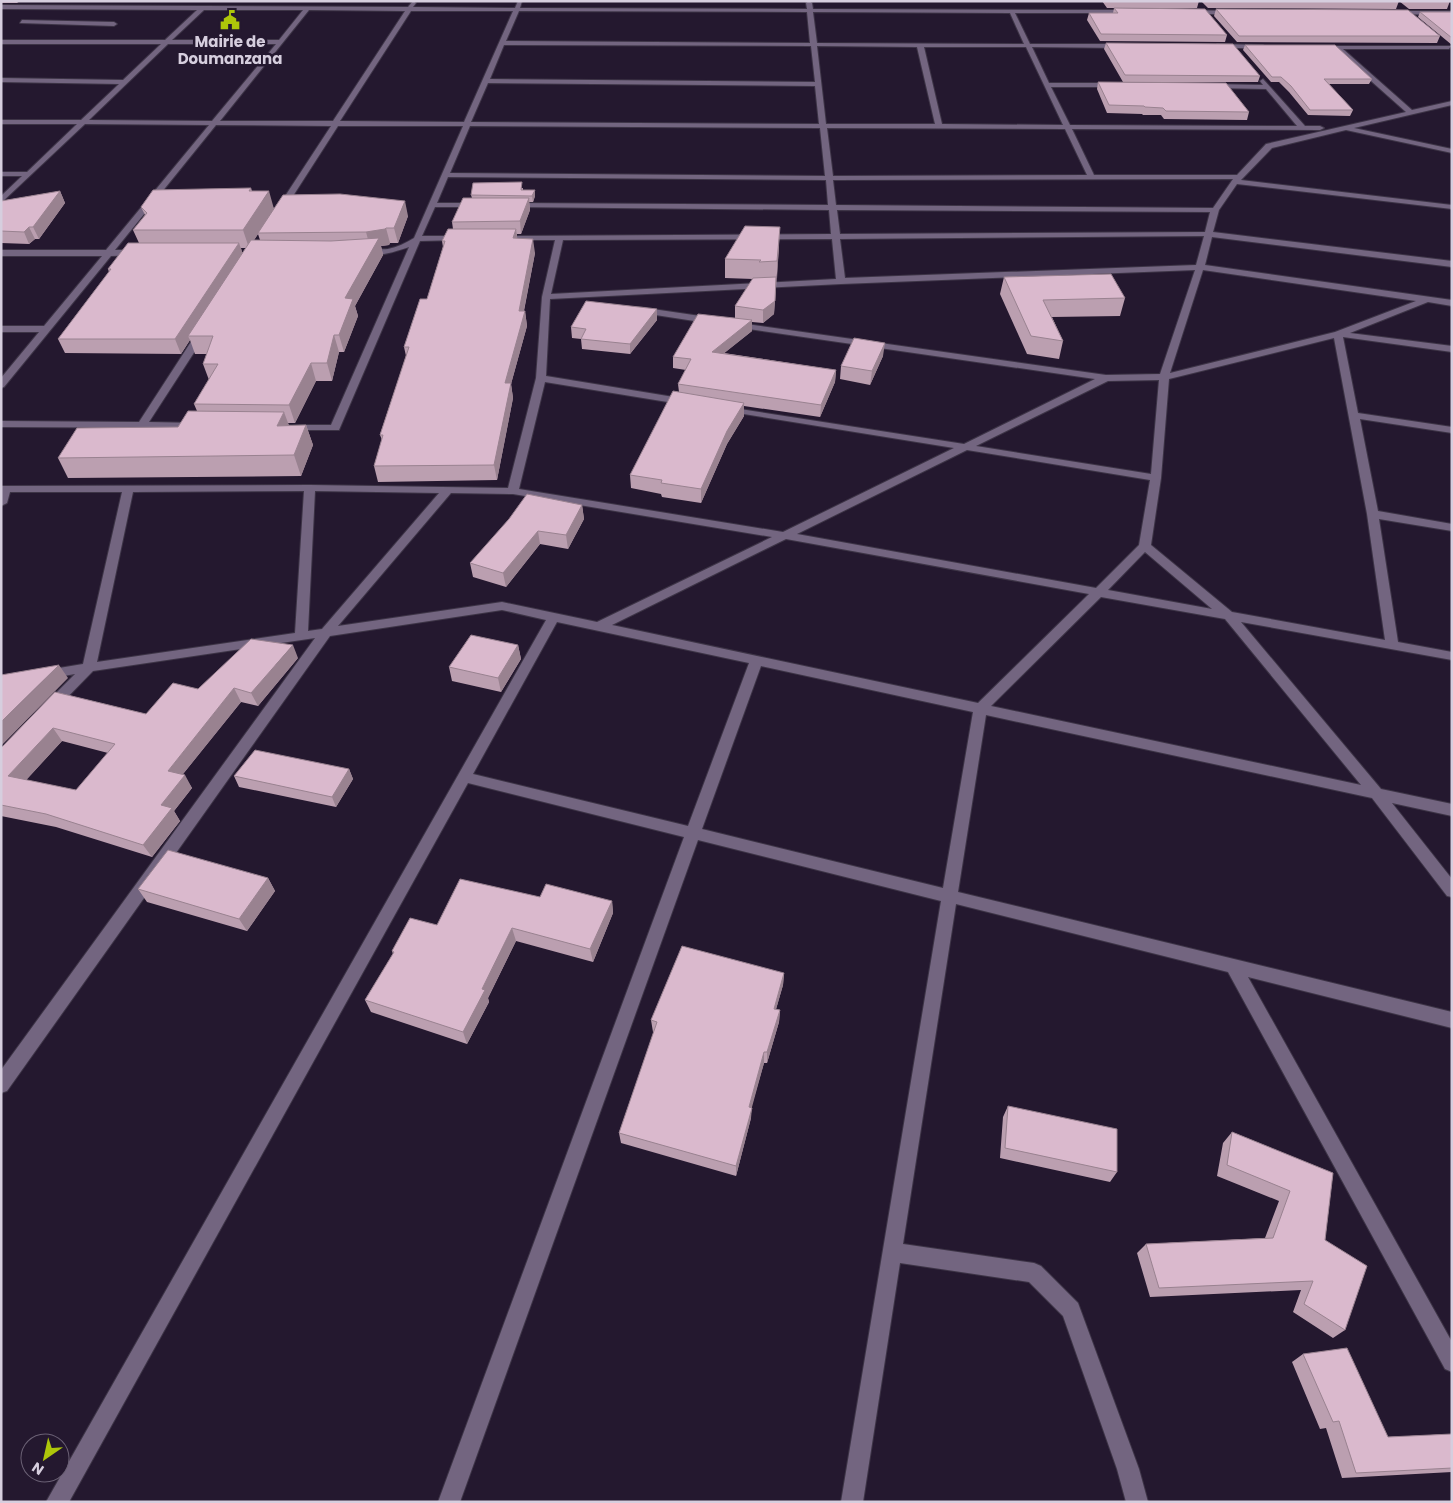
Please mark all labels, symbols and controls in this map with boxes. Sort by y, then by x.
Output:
public building icon: Mairie de Doumanzana [219,9,241,31]
place label: Mairie de Doumanzana [178,31,282,69]
north arrow [20,1433,70,1483]
text: N [28,1458,48,1480]

